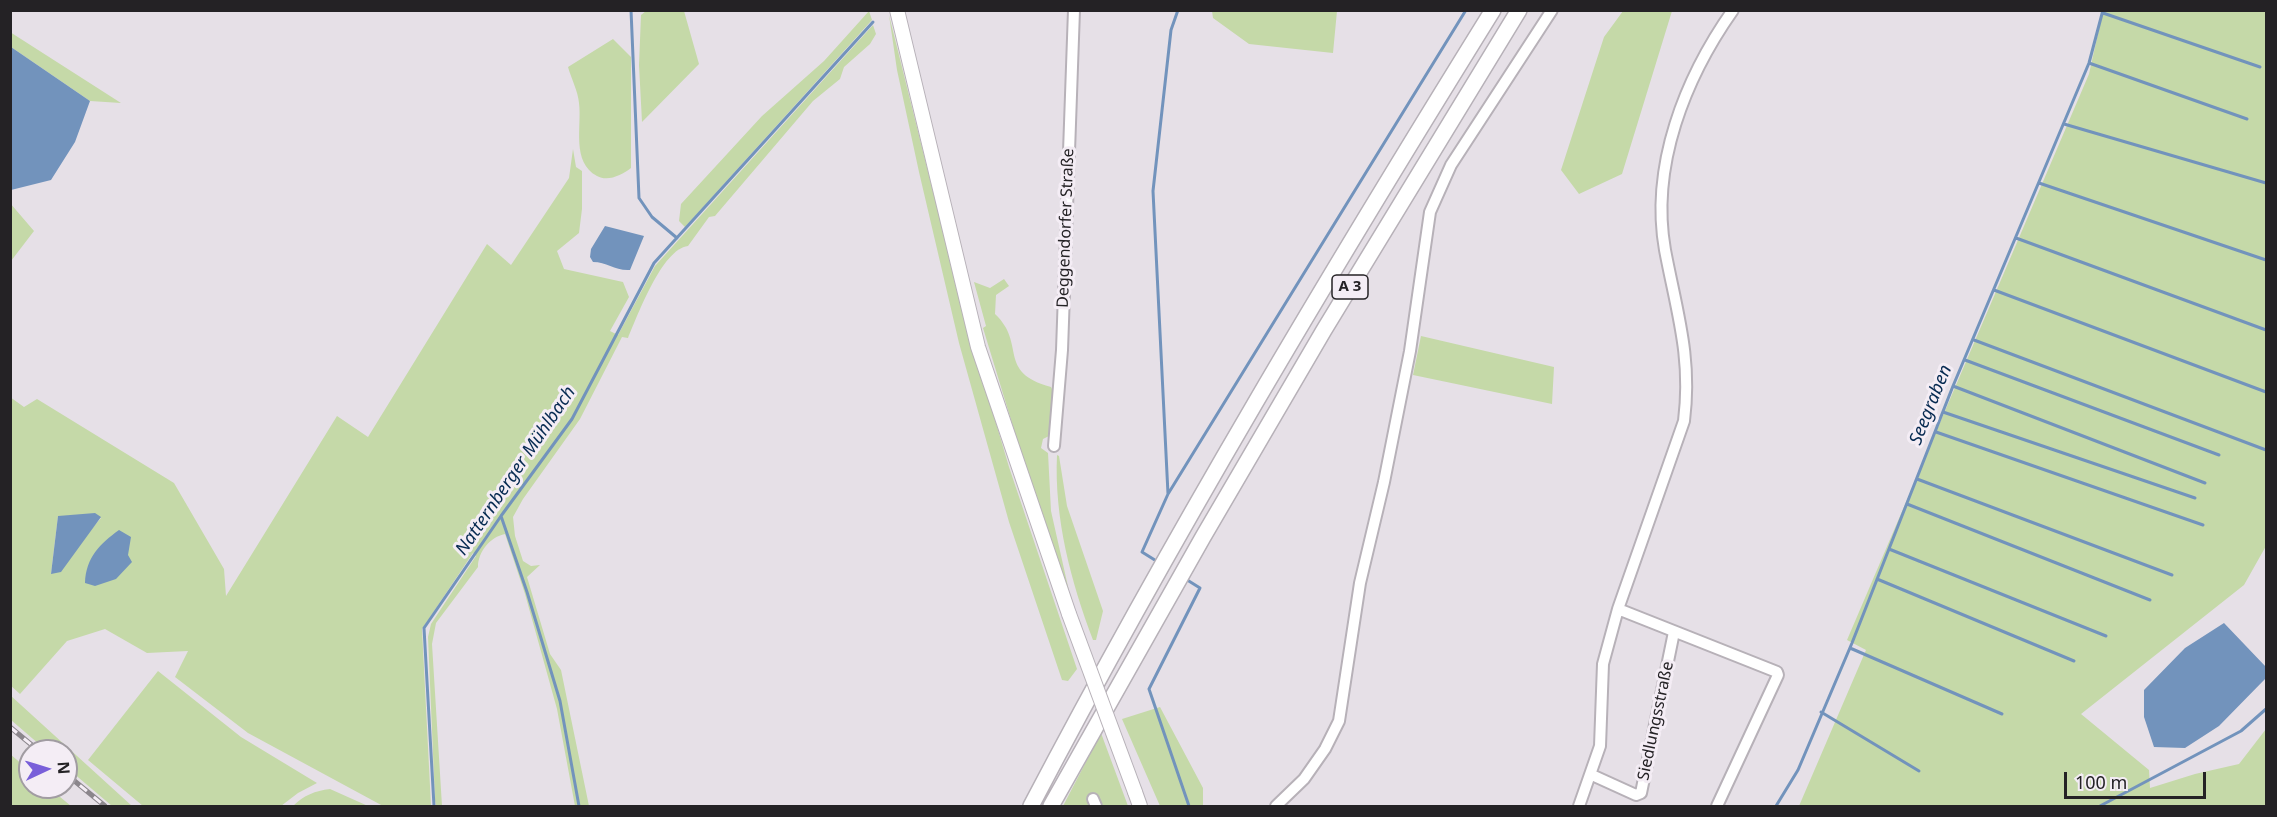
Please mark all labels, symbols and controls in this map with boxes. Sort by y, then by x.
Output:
street label: Deggendorfer Straße [1054,148,1078,308]
road number: A 3 [1332,275,1368,299]
water label: Seegraben [1905,362,1957,448]
water label: Natternberger Mühlbach [451,382,581,560]
street label: Siedlungsstraße [1634,660,1678,782]
north arrow [18,739,78,799]
scale bar [2067,760,2210,798]
text: N [53,761,75,775]
text: 100 m [2075,770,2127,794]

